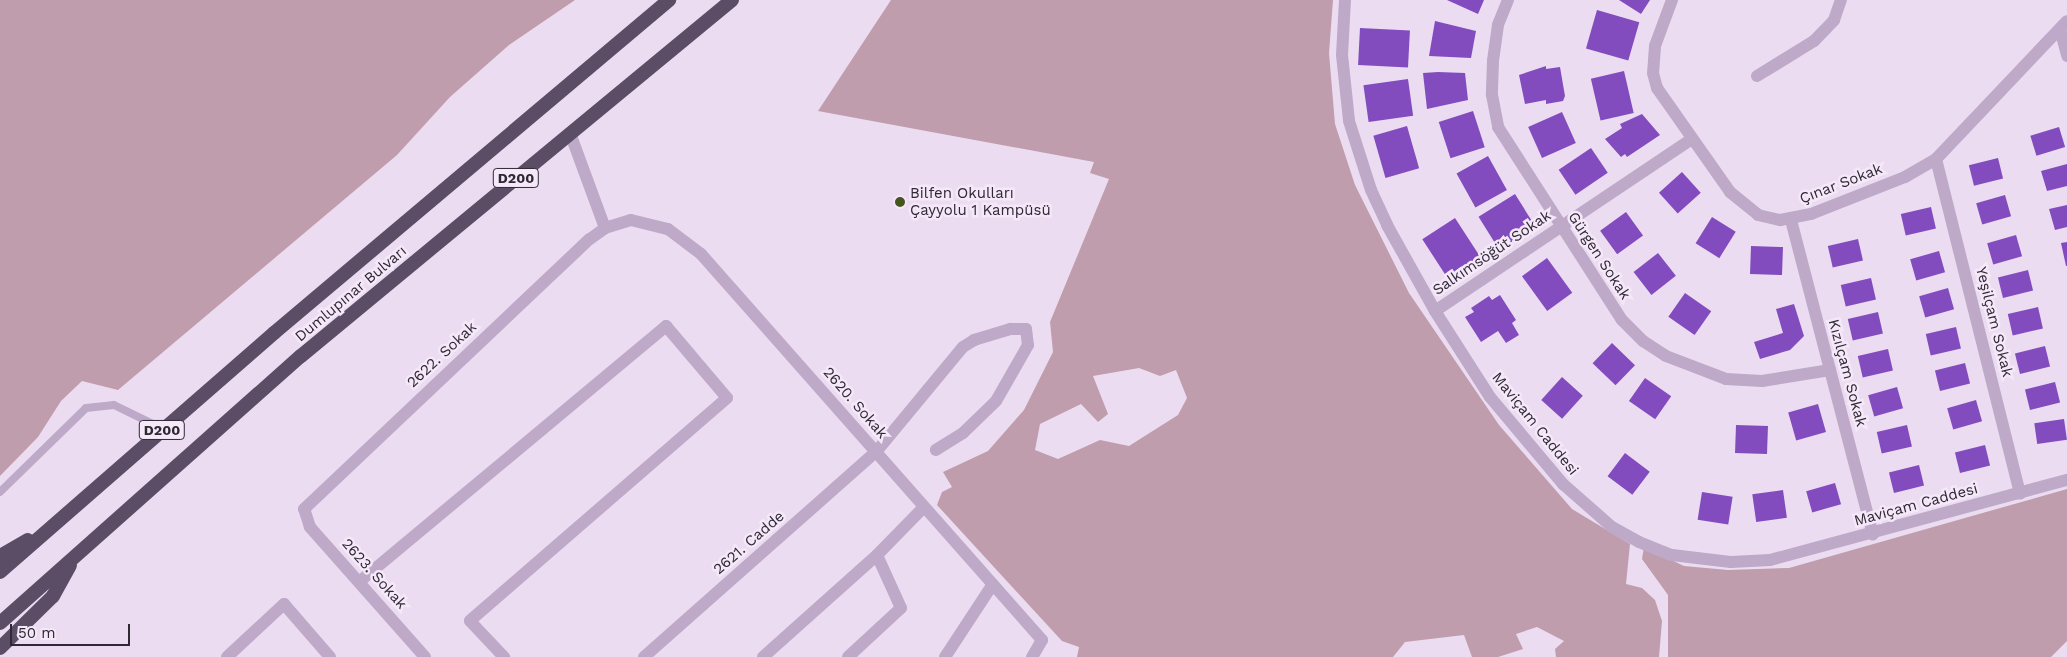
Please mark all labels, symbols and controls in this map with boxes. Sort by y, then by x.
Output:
street label: Çınar Sokak [1797,160,1885,208]
road number: D200 [492,167,540,190]
place label: Bilfen Okulları Çayyolu 1 Kampüsü [910,184,1051,219]
marker: Bilfen Okulları Çayyolu 1 Kampüsü [894,196,906,208]
street label: Salkımsöğüt Sokak [1429,207,1555,299]
street label: Gürgen Sokak [1564,209,1634,303]
street label: Dumlupınar Bulvarı [292,242,410,346]
street label: Yeşilçam Sokak [1972,265,2016,379]
street label: Kızılçam Sokak [1824,317,1870,429]
street label: 2622. Sokak [404,318,480,392]
street label: 2620. Sokak [819,364,891,442]
street label: Maviçam Caddesi [1488,369,1582,479]
road number: D200 [138,418,186,442]
street label: Maviçam Caddesi [1852,480,1980,530]
street label: 2621. Cadde [710,507,788,579]
street label: 2623. Sokak [338,535,410,613]
scale bar [12,614,132,646]
text: 50 m [18,624,55,642]

